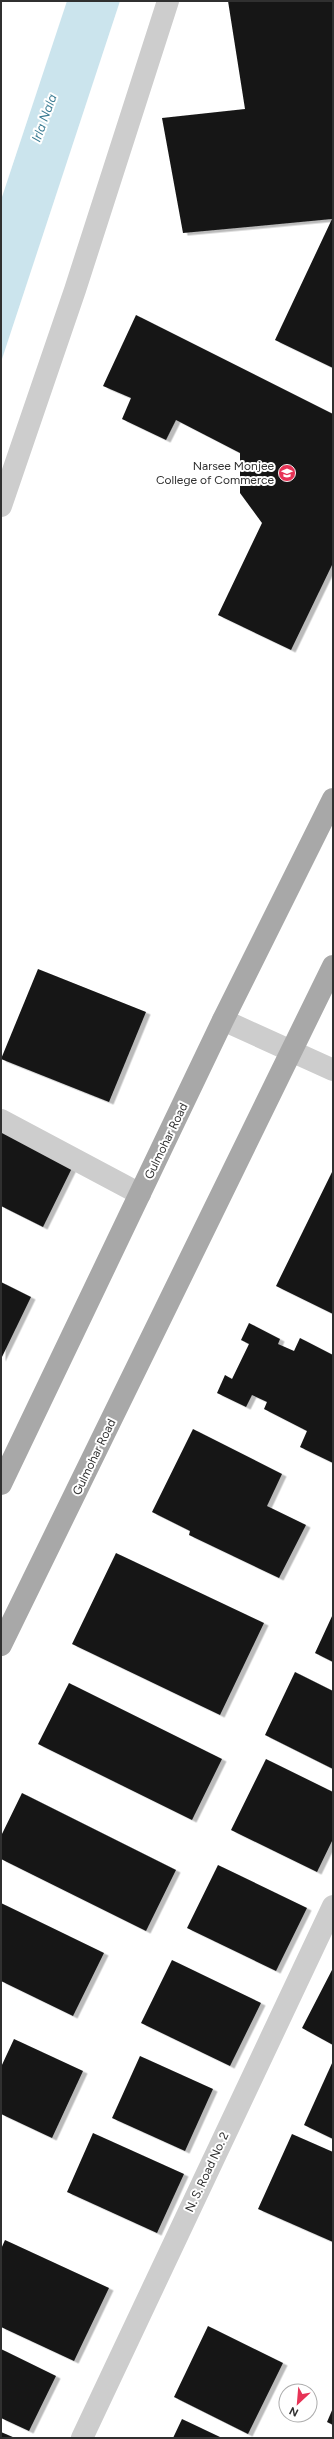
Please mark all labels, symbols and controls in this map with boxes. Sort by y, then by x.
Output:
water label: Irla Nala [28,92,60,144]
place label: Narsee Monjee College of Commerce [156,459,274,487]
school or university icon: Narsee Monjee College of Commerce [277,463,297,483]
street label: Gulmohar Road [141,1101,191,1181]
street label: Gulmohar Road [69,1417,119,1497]
street label: N. S. Road No. 2 [182,2130,232,2214]
north arrow [278,2383,318,2423]
text: N [287,2404,301,2419]

